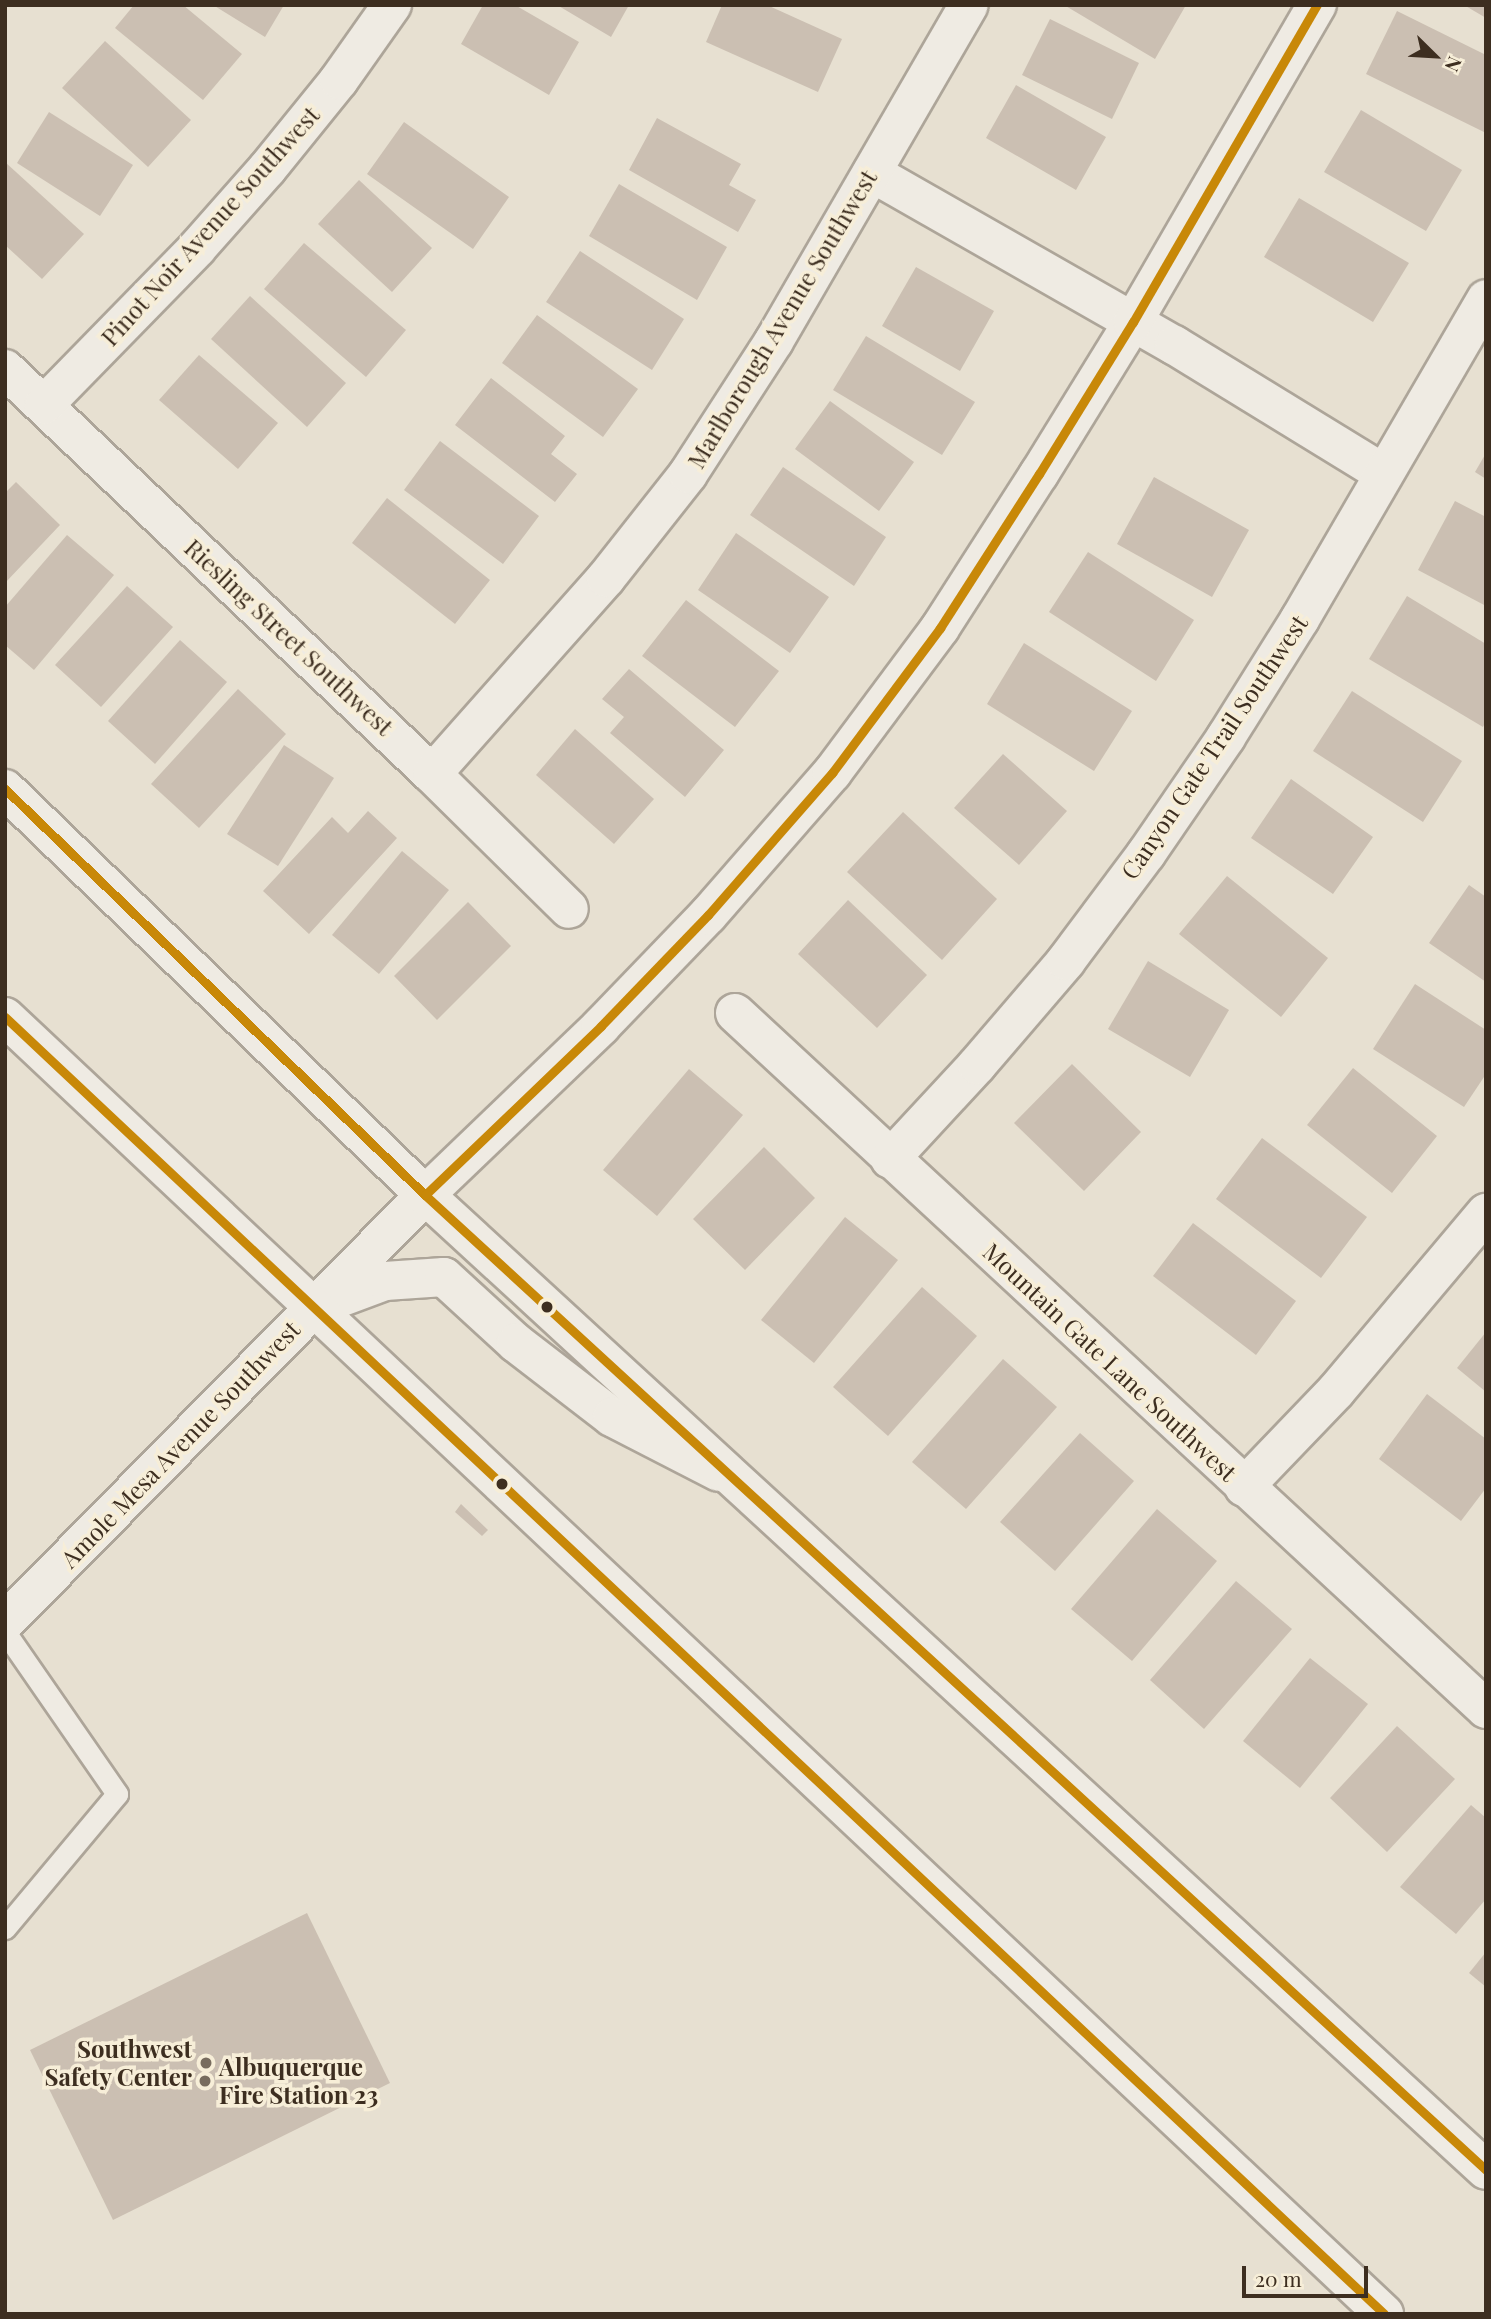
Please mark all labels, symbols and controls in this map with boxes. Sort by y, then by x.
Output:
north arrow [1400,21,1470,91]
text: N [1440,53,1469,76]
street label: Pinot Noir Avenue Southwest [94,100,326,352]
street label: Marlborough Avenue Southwest [681,164,883,474]
street label: Riesling Street Southwest [179,533,399,741]
street label: Canyon Gate Trail Southwest [1115,609,1313,885]
street label: Mountain Gate Lane Southwest [977,1237,1243,1487]
unlabelled marker [540,1300,554,1314]
street label: Amole Mesa Avenue Southwest [54,1314,306,1574]
unlabelled marker [495,1477,509,1491]
place label: Southwest Safety Center [44,2035,192,2091]
place label: Albuquerque Fire Station 23 [219,2053,378,2109]
marker: Southwest Safety Center [198,2055,214,2071]
marker: Albuquerque Fire Station 23 [197,2073,213,2089]
scale bar [1246,2252,1372,2296]
text: 20 m [1255,2264,1302,2292]

